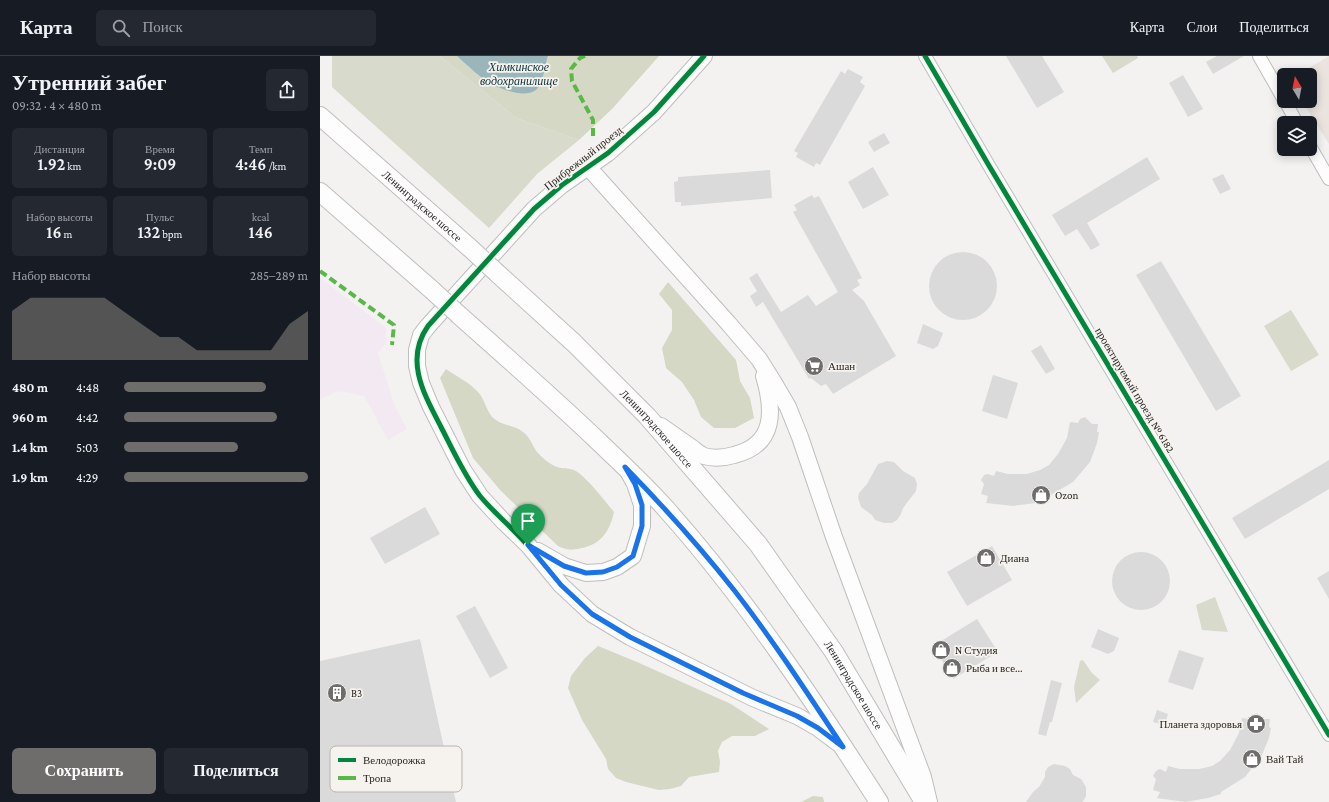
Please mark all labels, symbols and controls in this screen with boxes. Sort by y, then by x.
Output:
search box [96,10,376,46]
text: Карта [20,17,72,38]
icon: search [110,17,132,39]
text: Поиск [142,19,183,35]
text: Карта [1130,19,1164,35]
text: Слои [1186,19,1217,35]
text: Поделиться [1239,19,1309,35]
water label: Химкинское водохранилище [480,60,559,88]
north arrow [1277,68,1317,108]
map controls [1277,68,1317,156]
button: share [266,69,308,111]
text: Утренний забег [12,70,166,95]
text: 09:32 · 4 × 480 m [12,98,101,113]
button: layers [1277,116,1317,156]
street label: Прибрежный проезд [542,123,625,192]
text: Дистанция [34,143,85,155]
text: Время [145,143,175,155]
text: Темп [249,143,273,155]
text: 1.92 [37,155,65,174]
text: 9:09 [144,155,176,174]
text: 4:46 [235,155,266,174]
text: km [65,160,81,172]
text: /km [266,160,286,172]
street label: Ленинградское шоссе [380,168,464,244]
text: Набор высоты [26,211,93,223]
text: Пульс [146,211,174,223]
text: kcal [252,211,270,223]
text: 16 [46,223,61,242]
text: 132 [138,223,160,242]
text: 146 [249,223,273,242]
text: m [61,228,72,240]
text: bpm [160,228,182,240]
text: Набор высоты [12,268,91,283]
text: 285–289 m [250,268,308,283]
street label: проектируемый проезд № 6182 [1093,325,1177,455]
supermarket icon: Ашан [803,355,825,377]
place label: Ашан [828,360,855,372]
text: 480 m [12,380,48,395]
text: 4:48 [76,380,99,395]
street label: Ленинградское шоссе [618,387,695,470]
text: 960 m [12,410,48,425]
text: 4:42 [76,410,98,425]
text: 1.4 km [12,440,48,455]
text: 5:03 [76,440,99,455]
text: 1.9 km [12,470,48,485]
text: 4:29 [76,470,98,485]
shop icon: Ozon [1030,484,1052,506]
place label: Ozon [1055,489,1078,501]
pin [511,504,545,545]
icon: arrive [517,510,539,532]
shop icon: Диана [975,547,997,569]
place label: Диана [1000,552,1029,564]
street label: Ленинградское шоссе [822,638,885,732]
shop icon: N Студия [930,639,952,661]
place label: N Студия [955,644,998,656]
shop icon: Рыба и все... [941,657,963,679]
place label: Рыба и все... [966,662,1023,674]
building icon: B3 [326,682,348,704]
place label: B3 [351,687,362,699]
pharmacy icon: Планета здоровья [1245,713,1267,735]
place label: Планета здоровья [1160,718,1242,730]
legend [330,746,462,792]
button: Сохранить [12,748,156,794]
button: Поделиться [164,748,308,794]
shop icon: Вай Тай [1241,748,1263,770]
place label: Вай Тай [1266,753,1303,765]
text: Велодорожка [363,754,425,766]
text: Тропа [363,772,391,784]

